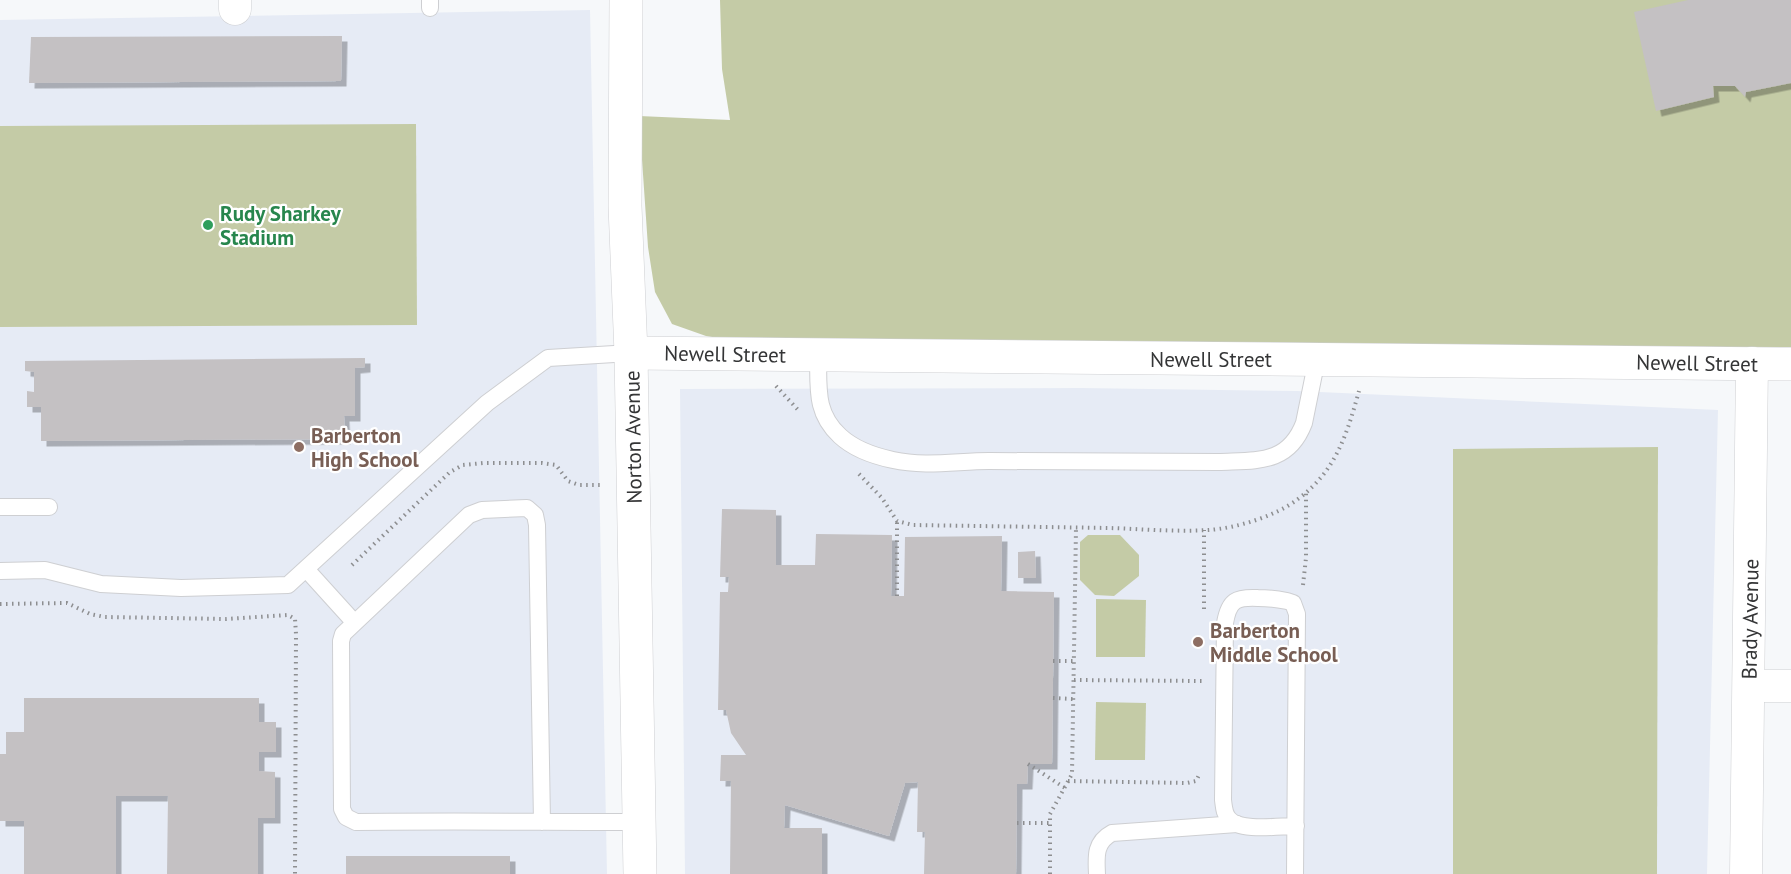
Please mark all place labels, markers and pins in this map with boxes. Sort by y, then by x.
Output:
place label: Rudy Sharkey Stadium [220,200,342,251]
marker: Rudy Sharkey Stadium [201,218,215,232]
place label: Barberton High School [311,422,420,473]
marker: Barberton High School [292,440,306,454]
place label: Barberton Middle School [1210,617,1338,668]
marker: Barberton Middle School [1191,635,1205,649]

